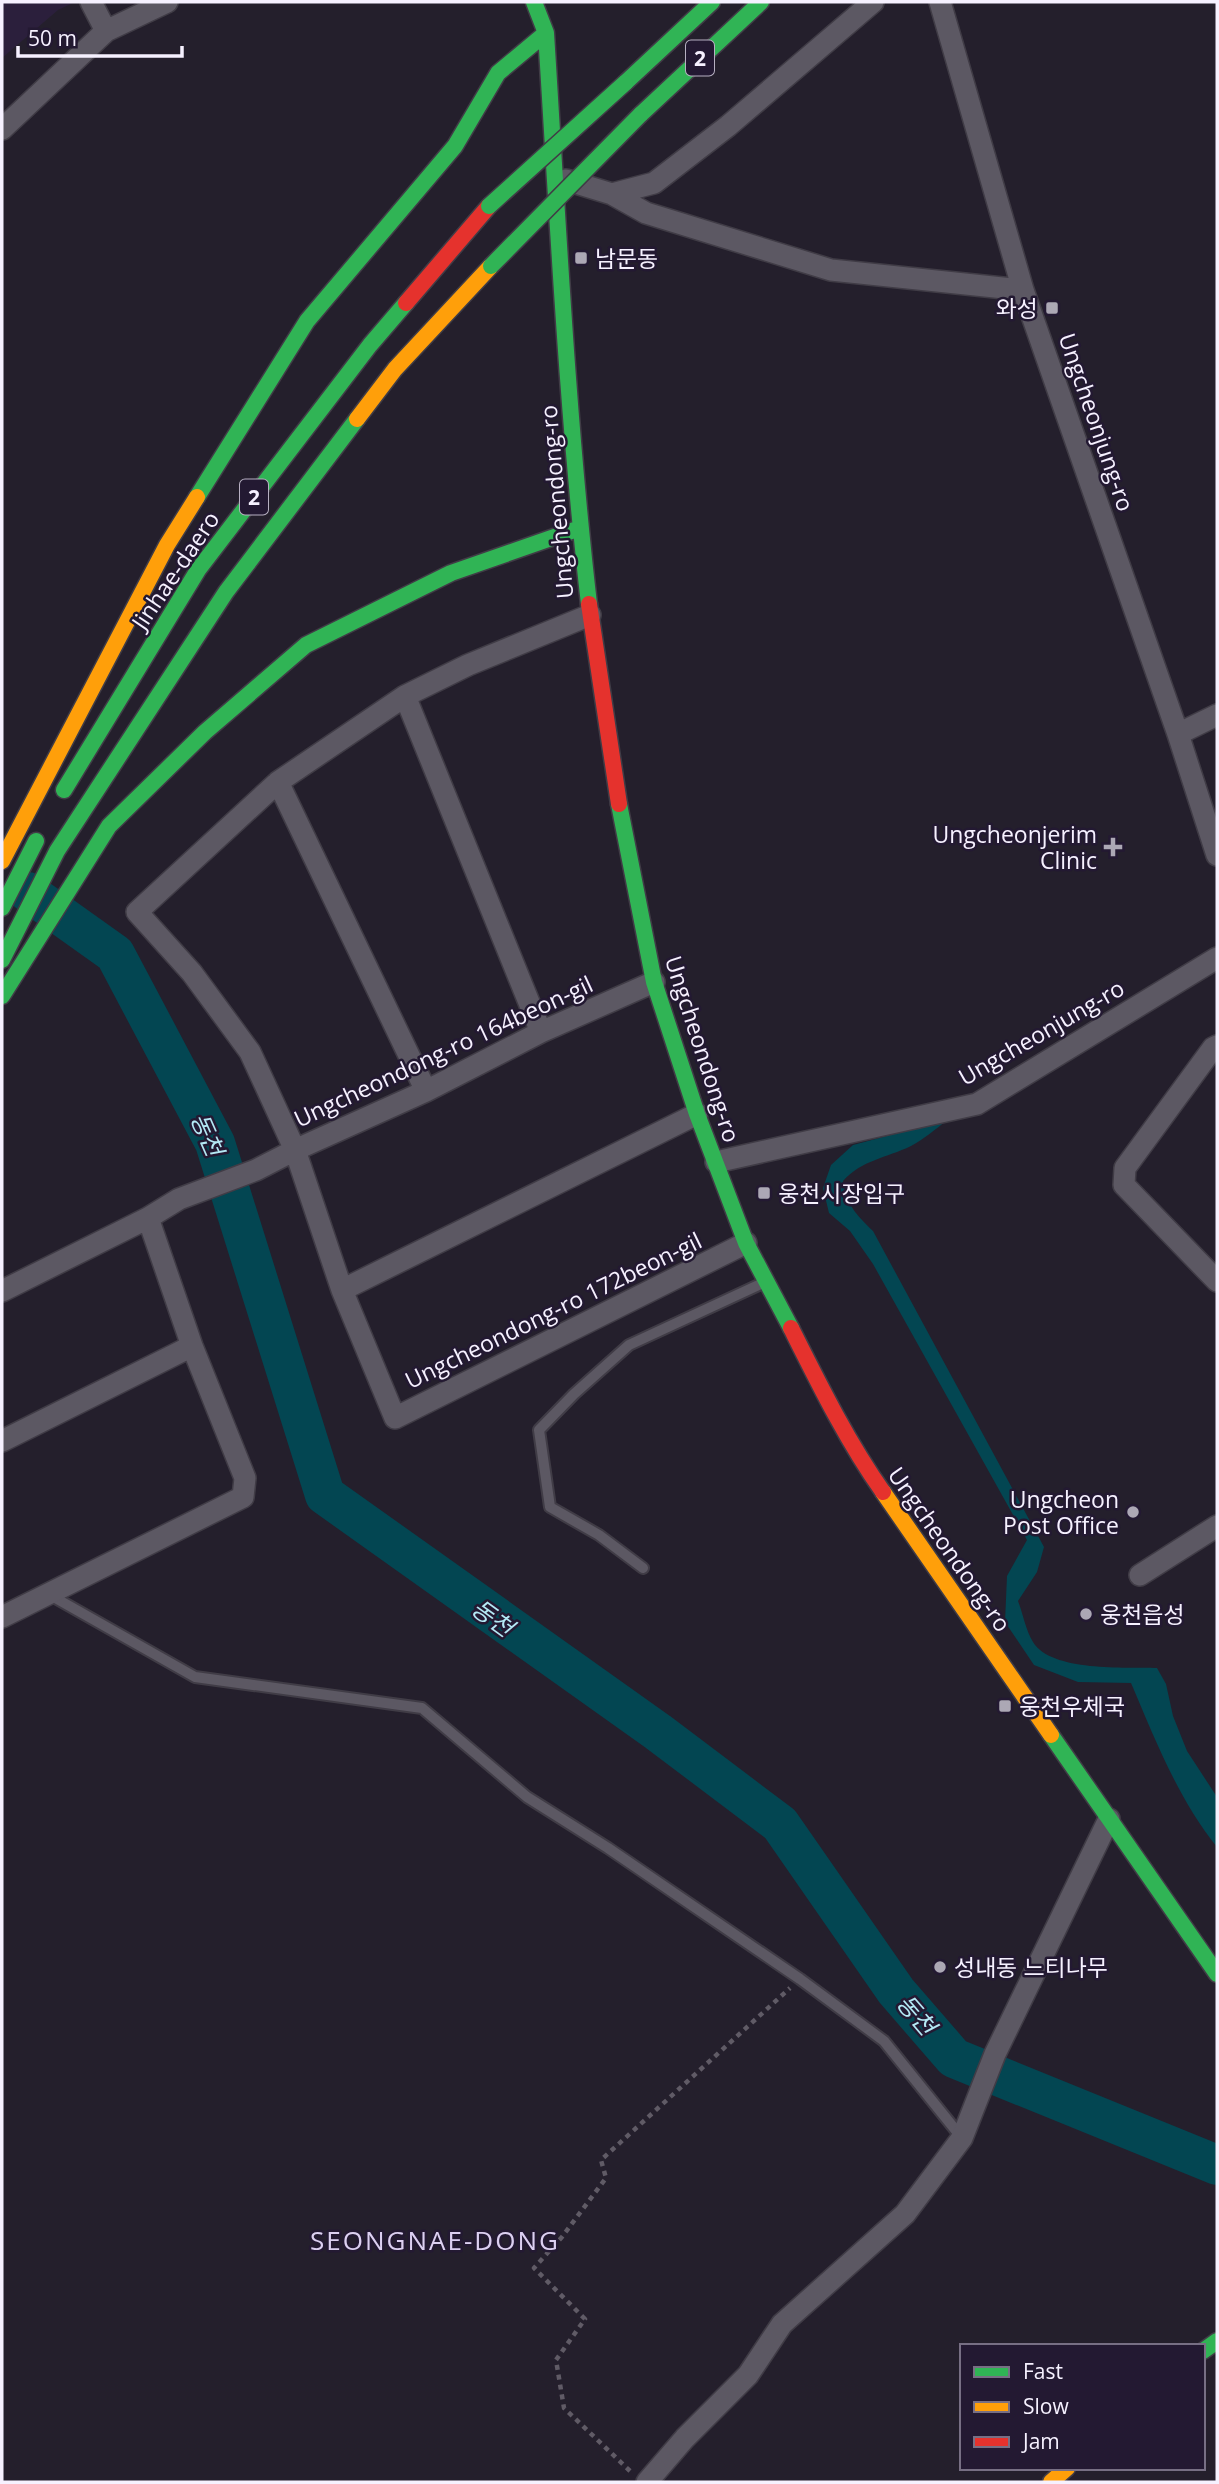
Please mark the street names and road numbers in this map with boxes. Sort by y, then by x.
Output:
road number: 2 [686,41,714,76]
street label: Ungcheonjung-ro [1052,329,1142,515]
street label: Ungcheondong-ro [532,404,580,600]
road number: 2 [240,480,268,514]
street label: Jinhae-daero [123,505,226,637]
street label: Ungcheondong-ro [658,952,748,1146]
street label: Ungcheondong-ro 164beon-gil [288,968,598,1134]
street label: Ungcheonjung-ro [952,972,1130,1092]
street label: Ungcheondong-ro 172beon-gil [399,1224,707,1396]
street label: Ungcheondong-ro [881,1460,1019,1638]

